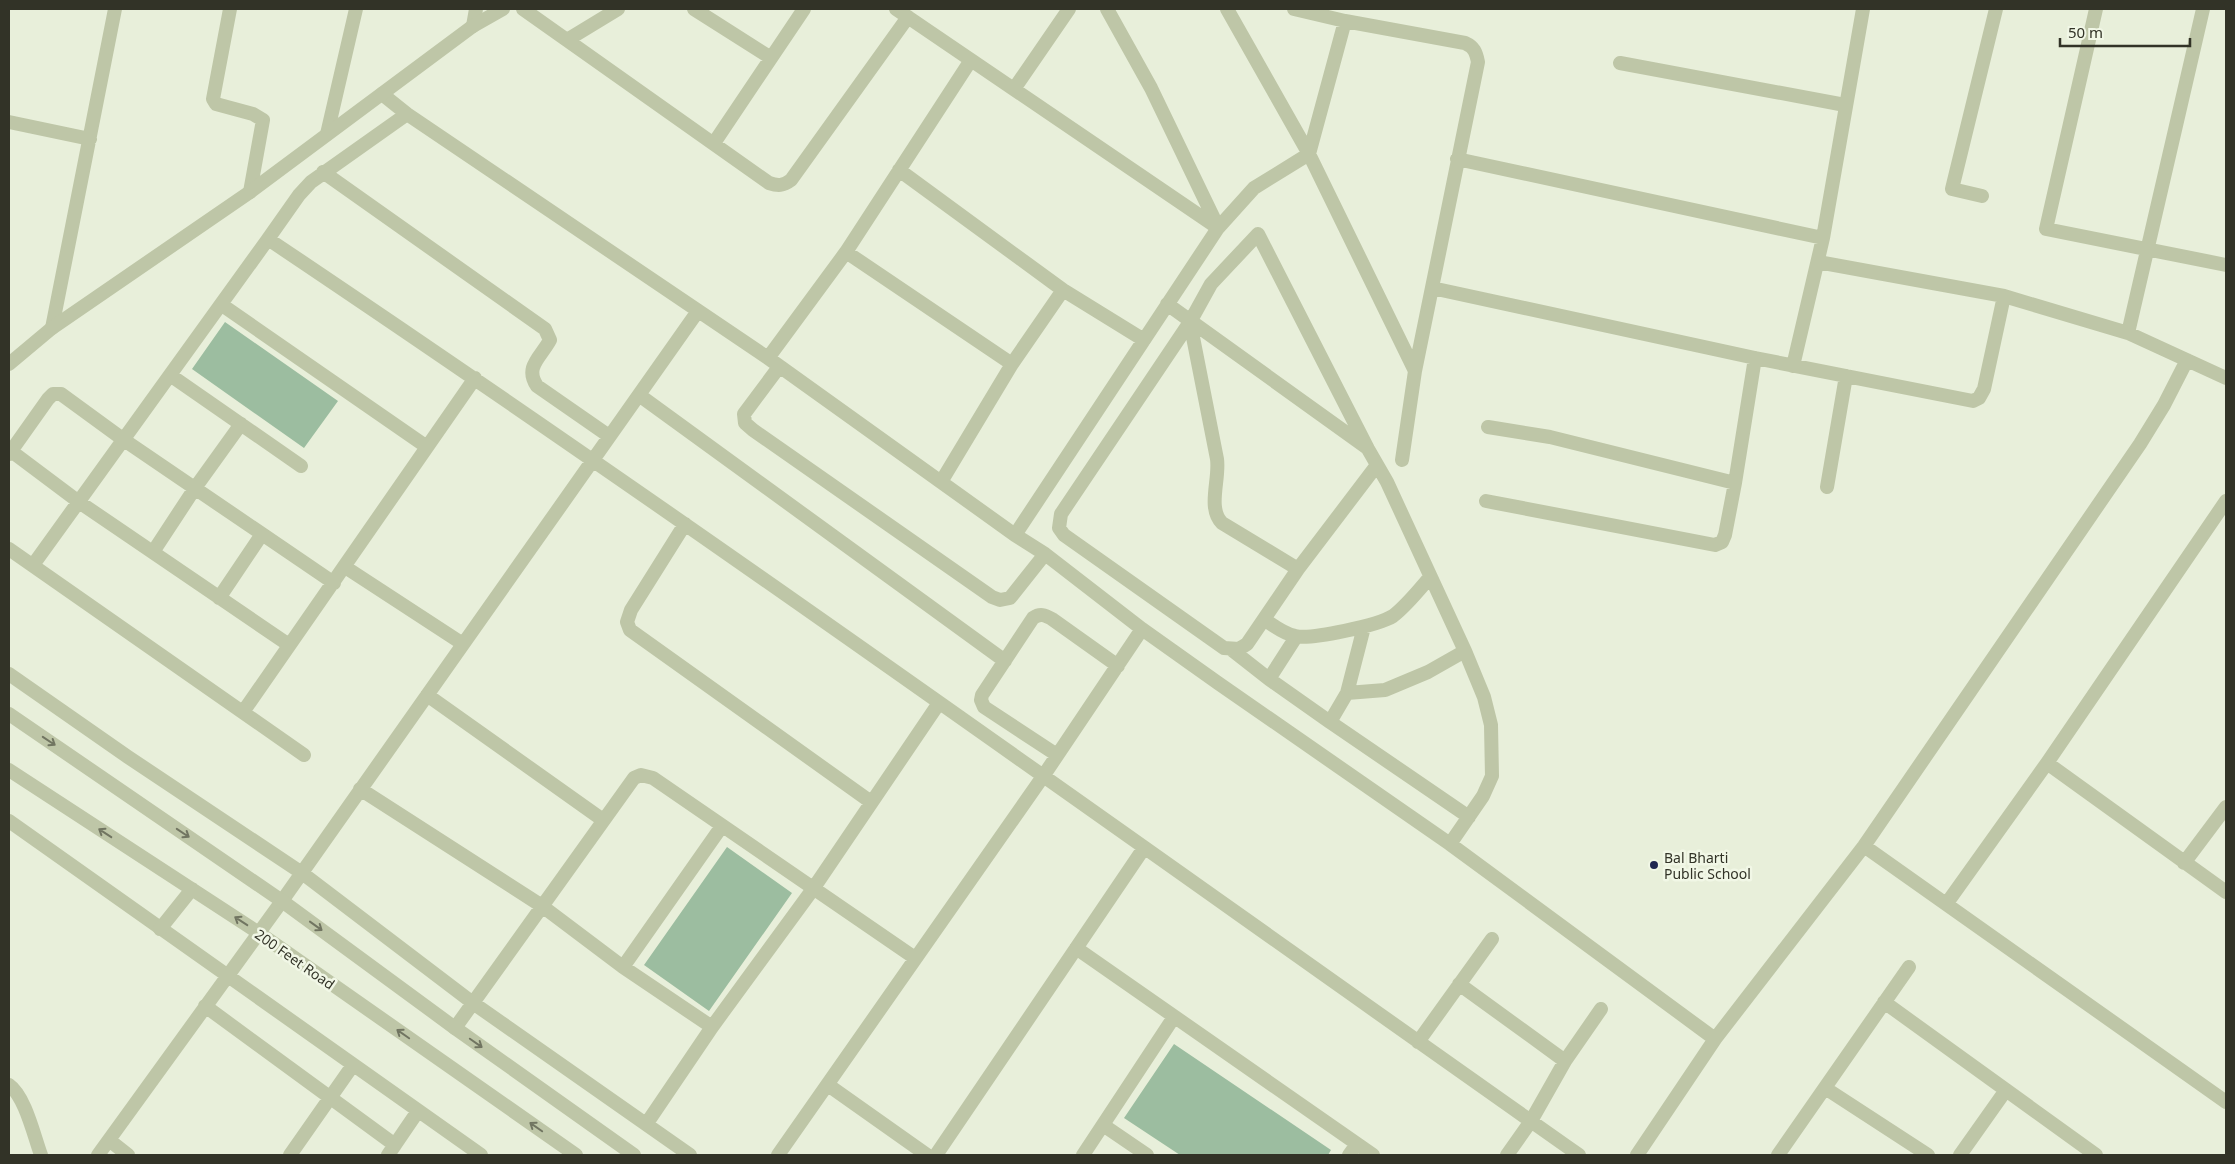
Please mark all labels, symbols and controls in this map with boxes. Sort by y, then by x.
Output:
scale bar [2060,15,2190,47]
text: 50 m [2068,22,2103,42]
one-way arrow [42,736,56,746]
one-way arrow [98,827,112,837]
one-way arrow [176,828,190,838]
place label: Bal Bharti Public School [1664,848,1751,883]
marker: Bal Bharti Public School [1648,859,1660,871]
one-way arrow [234,916,248,926]
one-way arrow [309,921,323,931]
street label: 200 Feet Road [251,925,339,993]
one-way arrow [396,1029,410,1039]
one-way arrow [469,1037,482,1048]
one-way arrow [529,1122,543,1132]

